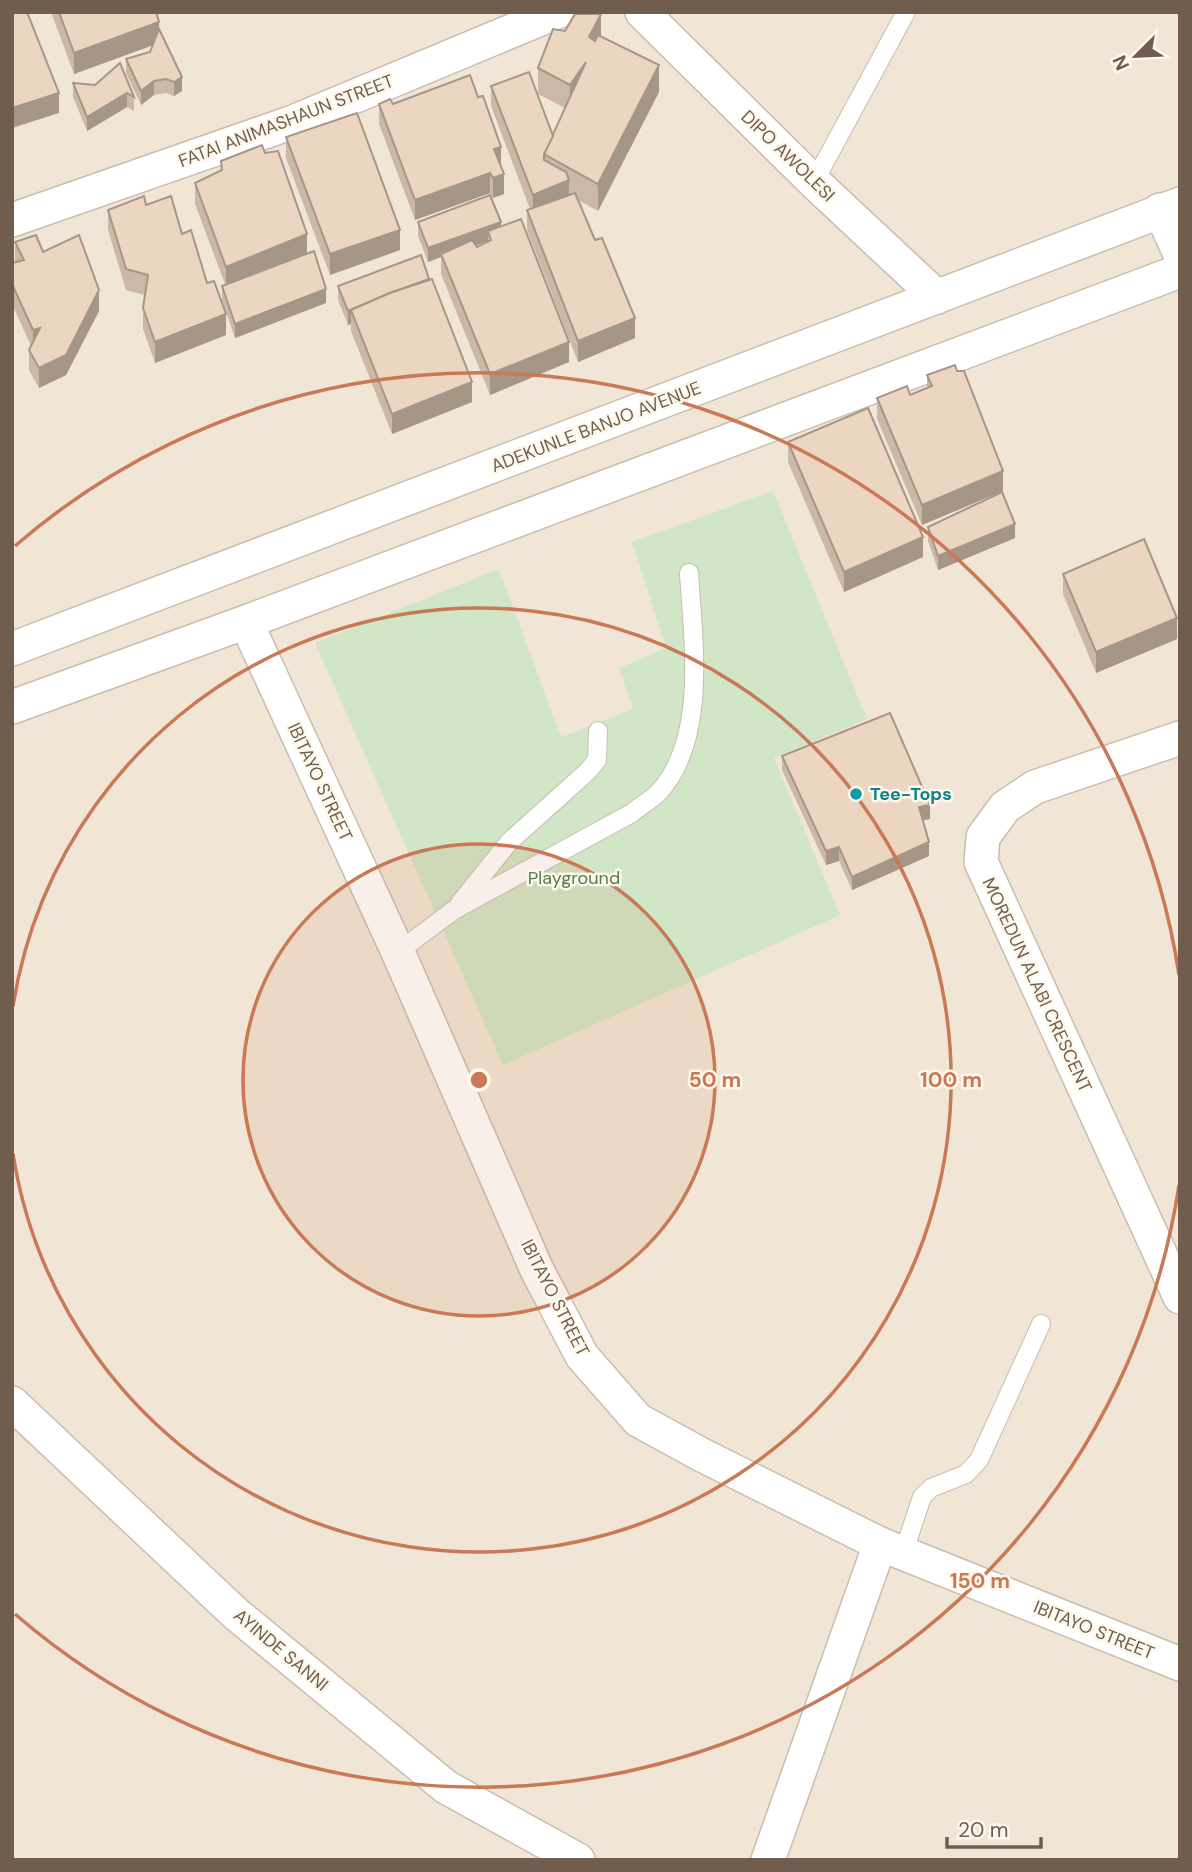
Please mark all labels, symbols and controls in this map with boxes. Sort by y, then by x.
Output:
north arrow [1101,21,1171,91]
text: N [1107,51,1135,74]
street label: FATAI ANIMASHAUN STREET [175,69,397,173]
street label: DIPO AWOLESI [736,105,840,207]
street label: ADEKUNLE BANJO AVENUE [487,376,705,478]
street label: IBITAYO STREET [282,719,358,845]
place label: Tee-Tops [870,782,952,806]
marker: Tee-Tops [848,786,864,802]
park label: Playground [528,866,620,890]
street label: MOREDUN ALABI CRESCENT [977,874,1097,1096]
text: 50 m [689,1066,741,1094]
text: 100 m [920,1066,982,1094]
centre of rings [467,1068,491,1092]
street label: IBITAYO STREET [515,1235,595,1361]
text: 150 m [950,1567,1010,1595]
street label: IBITAYO STREET [1030,1595,1158,1665]
street label: AYINDE SANNI [229,1603,333,1697]
scale bar [947,1806,1042,1850]
text: 20 m [958,1816,1009,1844]

